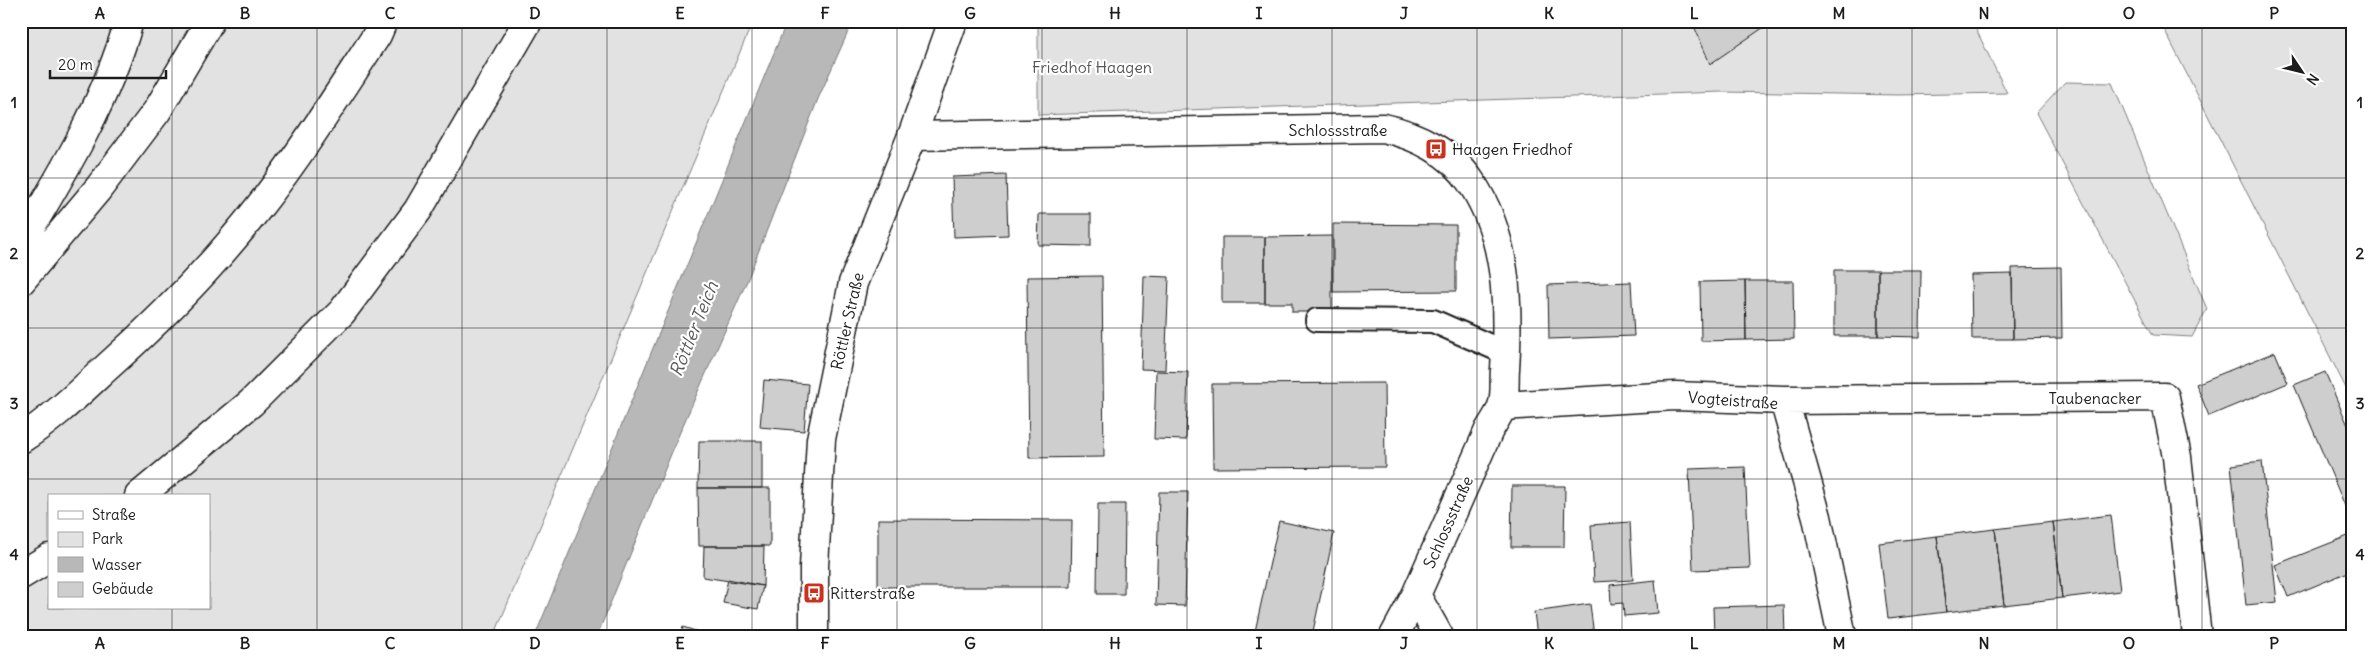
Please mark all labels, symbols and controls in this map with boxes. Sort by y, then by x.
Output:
text: A [95,3,105,23]
text: B [240,3,251,23]
text: C [385,3,396,23]
text: D [529,3,541,23]
text: E [675,3,685,23]
text: F [820,3,830,23]
text: G [964,3,976,23]
text: H [1109,3,1121,23]
text: I [1256,3,1263,23]
text: J [1400,3,1409,23]
text: K [1544,3,1554,23]
text: L [1690,3,1699,23]
text: M [1833,3,1846,23]
text: N [1978,3,1990,23]
text: O [2123,3,2135,23]
text: P [2269,3,2279,23]
scale bar [50,48,166,80]
north arrow [2276,48,2326,98]
text: 20 m [58,55,93,74]
park label: Friedhof Haagen [1032,57,1152,77]
text: N [2302,70,2323,89]
text: 1 [11,92,17,112]
text: 1 [2357,92,2363,112]
street label: Schlossstraße [1289,120,1387,140]
bus stop icon: Haagen Friedhof [1424,137,1448,161]
place label: Haagen Friedhof [1452,139,1573,159]
text: 2 [10,243,19,263]
text: 2 [2356,243,2365,263]
street label: Röttler Straße [826,270,868,372]
water label: Röttler Teich [664,277,723,380]
street label: Vogteistraße [1687,387,1779,413]
street label: Taubenacker [2049,388,2142,408]
text: 3 [9,393,19,413]
text: 3 [2355,393,2365,413]
street label: Schlossstraße [1419,473,1477,571]
legend [48,494,210,610]
text: Straße [92,505,136,524]
text: Park [92,529,123,548]
text: 4 [9,544,19,564]
text: 4 [2355,544,2365,564]
text: Wasser [92,555,142,574]
text: Gebäude [92,579,153,598]
bus stop icon: Ritterstraße [802,581,826,605]
place label: Ritterstraße [830,583,915,603]
text: A [95,633,105,653]
text: B [240,633,251,653]
text: C [385,633,396,653]
text: D [529,633,541,653]
text: E [675,633,685,653]
text: F [820,633,830,653]
text: G [964,633,976,653]
text: H [1109,633,1121,653]
text: I [1256,633,1263,653]
text: J [1400,633,1409,653]
text: K [1544,633,1554,653]
text: L [1690,633,1699,653]
text: M [1833,633,1846,653]
text: N [1978,633,1990,653]
text: O [2123,633,2135,653]
text: P [2269,633,2279,653]

